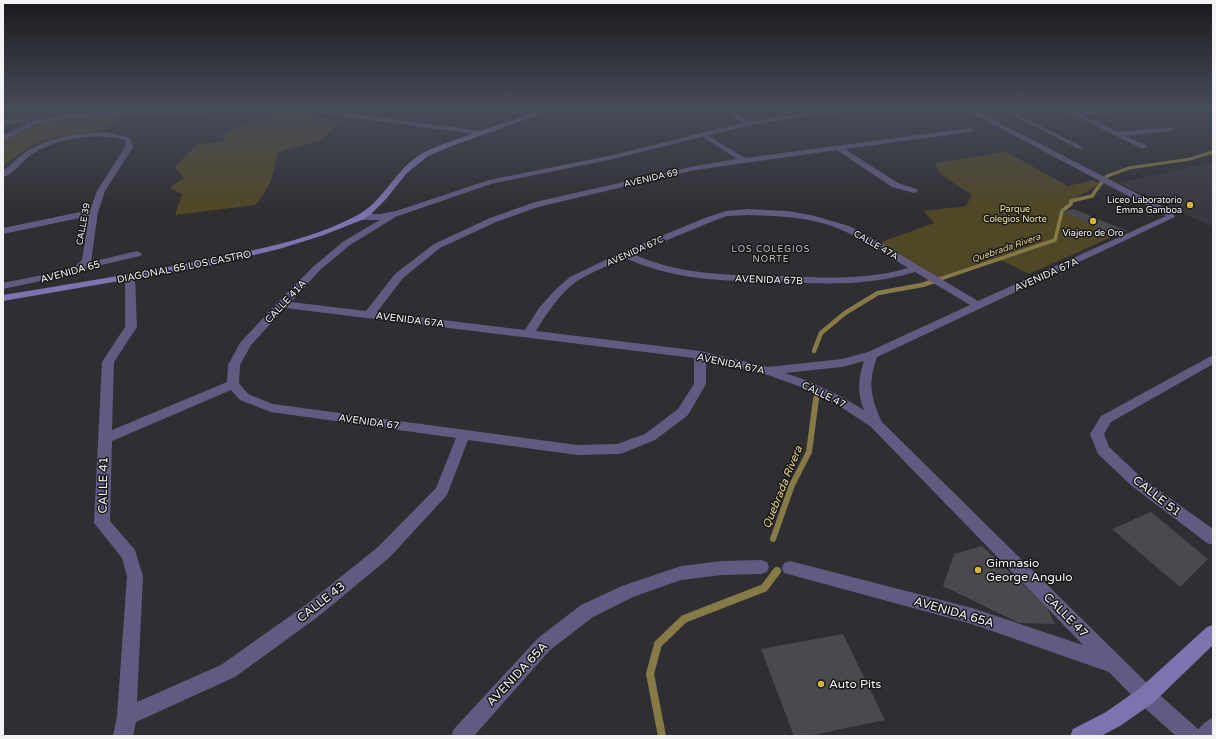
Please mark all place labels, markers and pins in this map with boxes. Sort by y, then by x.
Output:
place label: Liceo Laboratorio Emma Gamboa [1107,195,1183,216]
marker: Liceo Laboratorio Emma Gamboa [1185,200,1195,210]
marker: Viajero de Oro [1088,216,1098,226]
place label: Viajero de Oro [1062,228,1124,239]
place label: Gimnasio George Angulo [986,556,1072,584]
marker: Gimnasio George Angulo [973,565,983,575]
place label: Auto Pits [829,677,882,691]
marker: Auto Pits [816,679,826,689]

